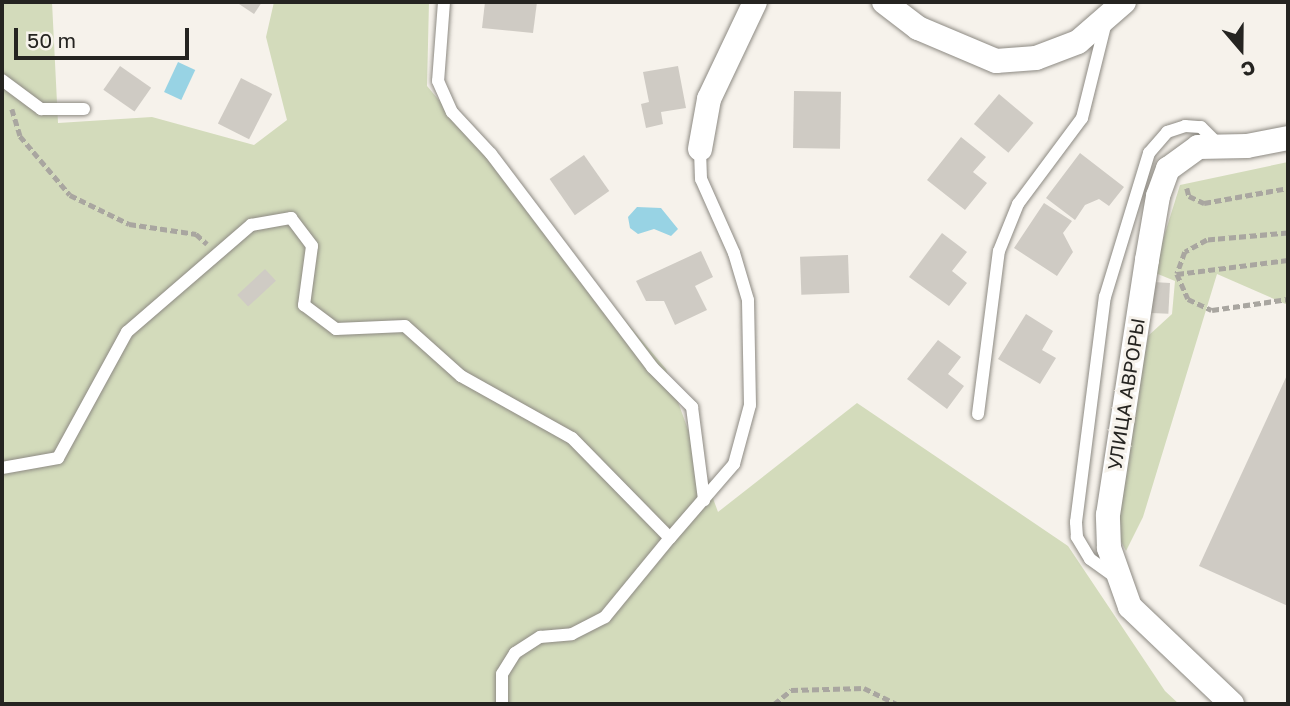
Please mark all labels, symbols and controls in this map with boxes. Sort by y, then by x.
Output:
scale bar [18,14,192,58]
north arrow [1206,14,1276,84]
text: 50 m [27,27,76,53]
text: С [1238,56,1259,82]
street label: УЛИЦА АВРОРЫ [1103,316,1149,472]

